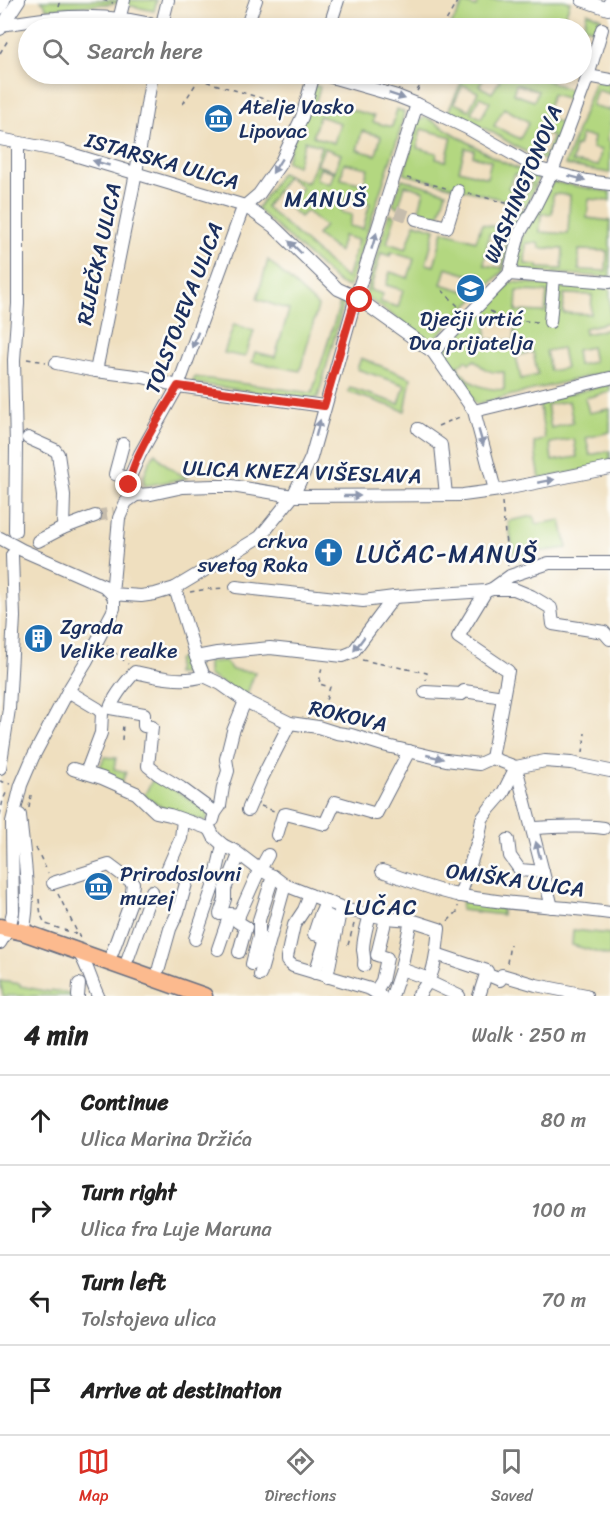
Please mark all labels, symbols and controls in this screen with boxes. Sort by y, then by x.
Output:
search box [18,18,592,84]
text: Search here [87,32,203,71]
icon: search [39,35,72,68]
place label: Atelje Vasko Lipovac [238,88,354,150]
one-way arrow [388,92,406,102]
street label: WASHINGTONOVA [473,99,573,269]
museum icon: Atelje Vasko Lipovac [202,103,234,135]
street label: ISTARSKA ULICA [80,121,243,201]
one-way arrow [92,158,110,167]
one-way arrow [272,158,283,175]
one-way arrow [567,174,586,184]
street label: RIJEČKA ULICA [65,180,133,328]
district label: MANUŠ [284,180,368,219]
street label: TOLSTOJEVA ULICA [134,216,234,400]
one-way arrow [370,232,379,250]
one-way arrow [289,241,303,255]
school or university icon: Dječji vrtić Dva prijatelja [455,272,487,304]
route start [346,286,372,312]
place label: Dječji vrtić Dva prijatelja [409,300,534,362]
one-way arrow [190,332,200,350]
one-way arrow [314,419,324,437]
one-way arrow [477,429,486,447]
street label: ULICA KNEZA VIŠESLAVA [182,449,422,495]
route end [115,471,141,497]
one-way arrow [536,476,555,485]
one-way arrow [342,491,361,501]
place label: crkva svetog Roka [197,522,308,584]
district label: LUČAC-MANUŠ [355,533,539,575]
church icon: crkva svetog Roka [313,537,345,569]
place label: Zgrada Velike realke [60,608,177,670]
building icon: Zgrada Velike realke [23,623,55,655]
one-way arrow [353,636,365,652]
street label: ROKOVA [305,689,391,743]
one-way arrow [426,753,445,763]
one-way arrow [532,841,542,859]
street label: OMIŠKA ULICA [443,852,587,908]
place label: Prirodoslovni muzej [120,855,242,917]
museum icon: Prirodoslovni muzej [83,870,115,902]
district label: LUČAC [344,888,418,927]
text: 4 min [24,1012,88,1058]
text: Walk · 250 m [472,1018,586,1053]
text: Continue [81,1083,169,1122]
text: 80 m [541,1103,586,1138]
icon: ahead [24,1104,57,1137]
text: Ulica Marina Držića [81,1122,252,1157]
text: Turn right [81,1173,176,1212]
text: 100 m [532,1193,586,1228]
icon: right [24,1194,57,1227]
text: Ulica fra Luje Maruna [81,1212,272,1247]
text: Turn left [81,1263,166,1302]
text: 70 m [541,1283,586,1318]
icon: left [24,1284,57,1317]
text: Tolstojeva ulica [81,1302,216,1337]
text: Arrive at destination [81,1371,282,1410]
icon: arrive [24,1374,57,1407]
tab: Map [77,1445,110,1510]
tab: Directions [265,1445,336,1510]
tab: Saved [491,1445,533,1510]

